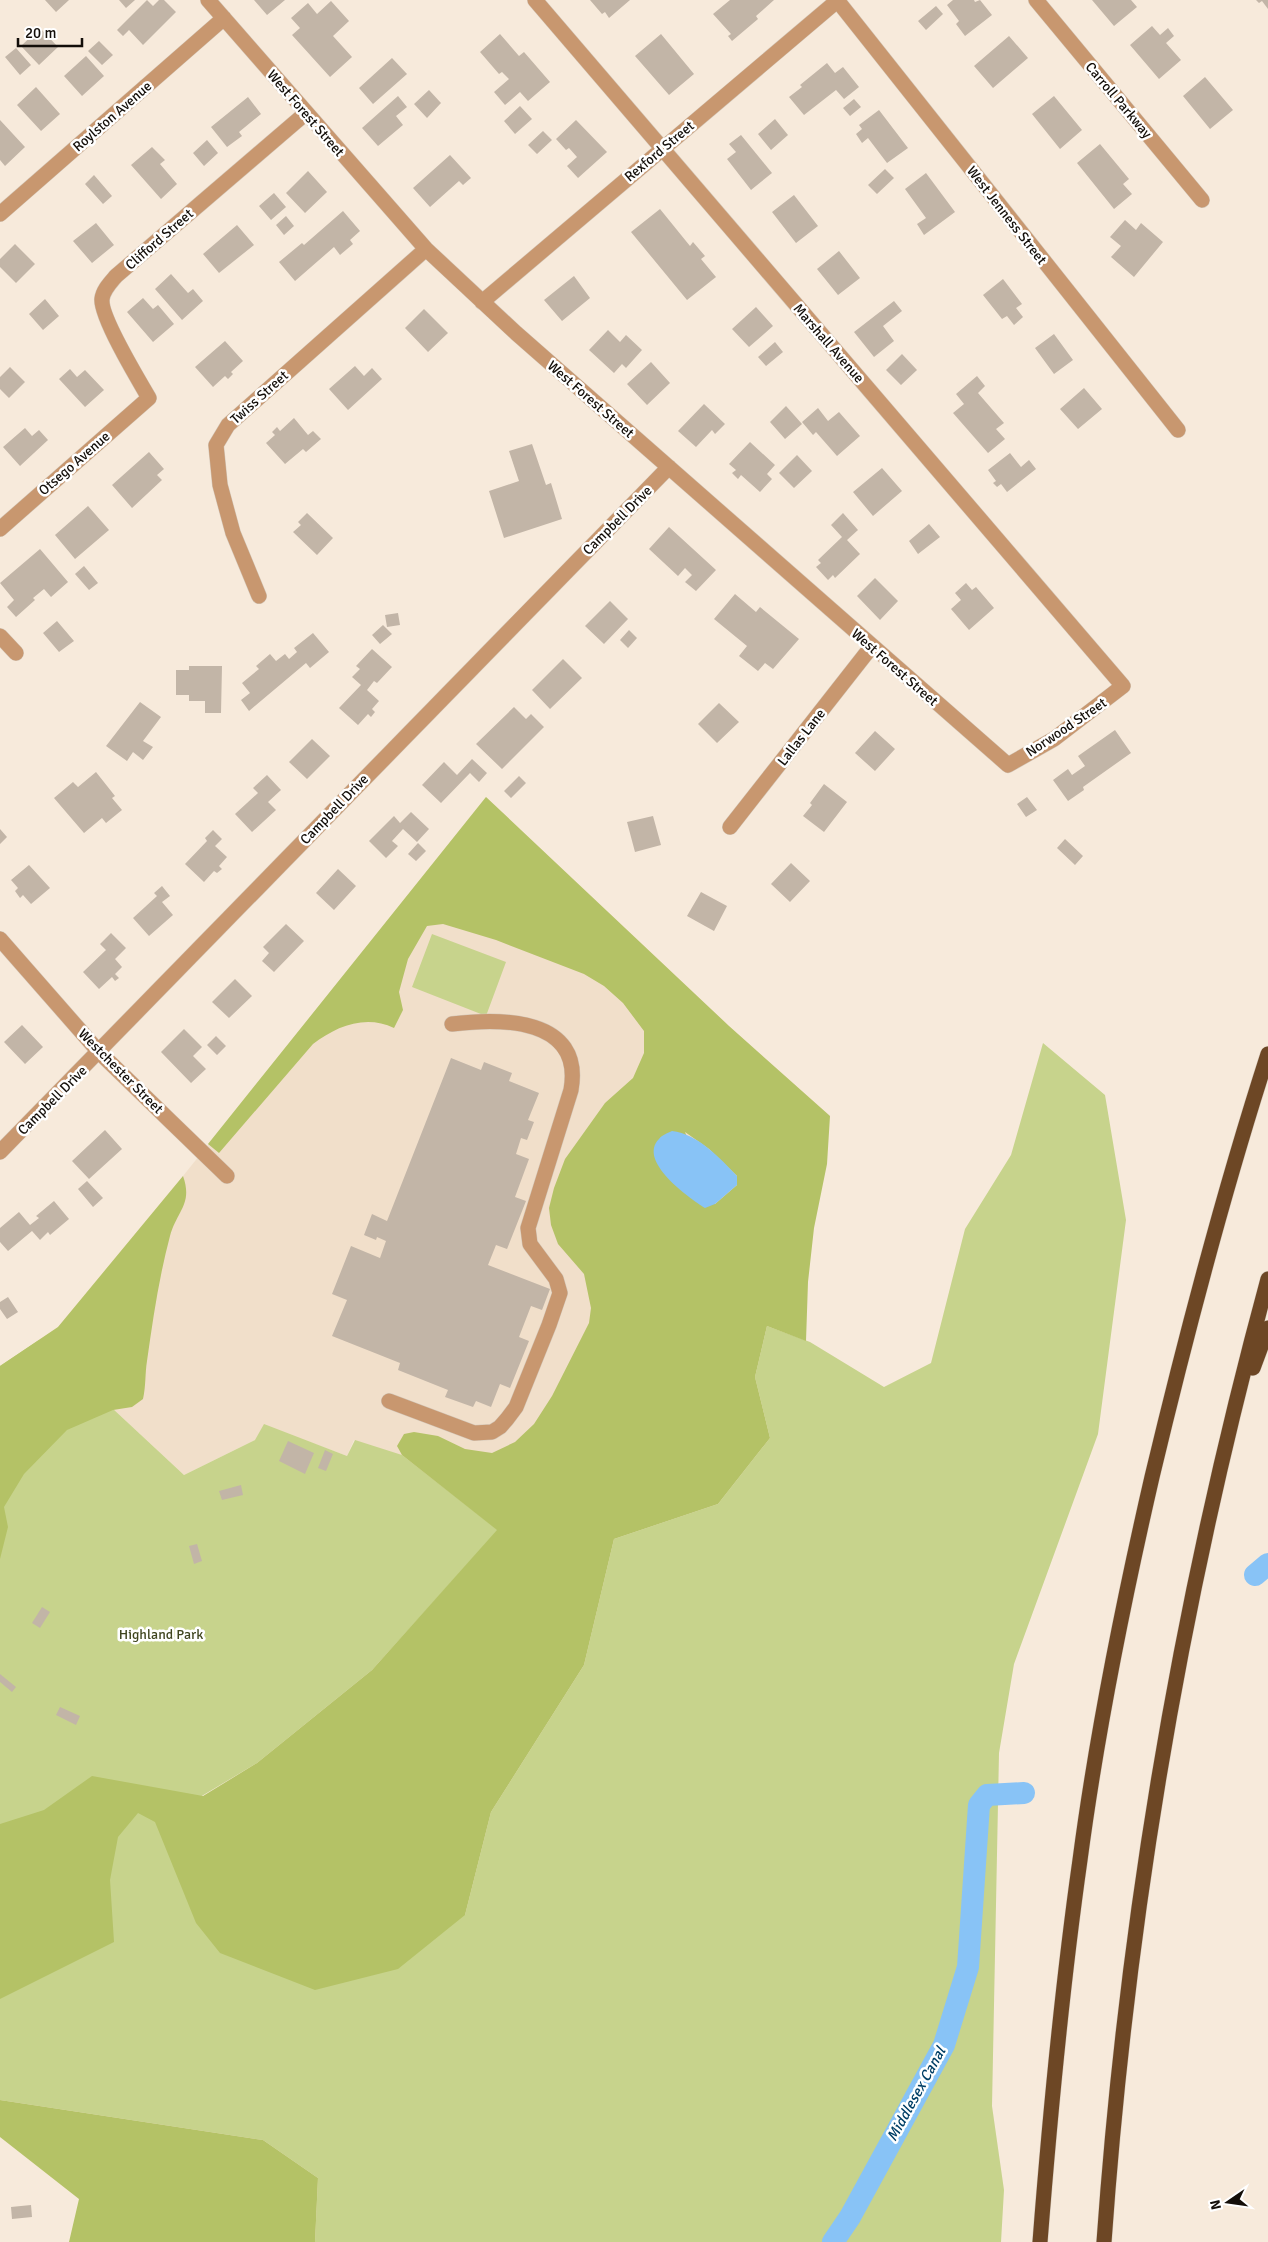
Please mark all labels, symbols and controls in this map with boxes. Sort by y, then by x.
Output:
scale bar [18,15,81,47]
text: 20 m [25,24,56,42]
street label: Carroll Parkway [1082,59,1156,142]
street label: West Forest Street [263,67,348,160]
street label: Roylston Avenue [70,78,155,155]
street label: Rexford Street [621,117,698,185]
street label: West Jenness Street [963,163,1050,268]
street label: Clifford Street [122,205,197,273]
street label: Marshall Avenue [790,300,868,386]
street label: West Forest Street [544,357,637,442]
street label: Twiss Street [227,367,292,428]
street label: Otsego Avenue [35,428,113,499]
street label: Campbell Drive [579,482,655,558]
street label: West Forest Street [848,625,941,710]
street label: Norwood Street [1023,694,1110,761]
street label: Lallas Lane [774,705,829,769]
street label: Campbell Drive [297,771,372,848]
street label: Westchester Street [75,1025,167,1117]
street label: Campbell Drive [14,1062,90,1138]
park label: Highland Park [119,1626,203,1643]
water label: Middlesex Canal [883,2042,950,2144]
north arrow [1203,2177,1253,2227]
text: N [1206,2198,1225,2211]

